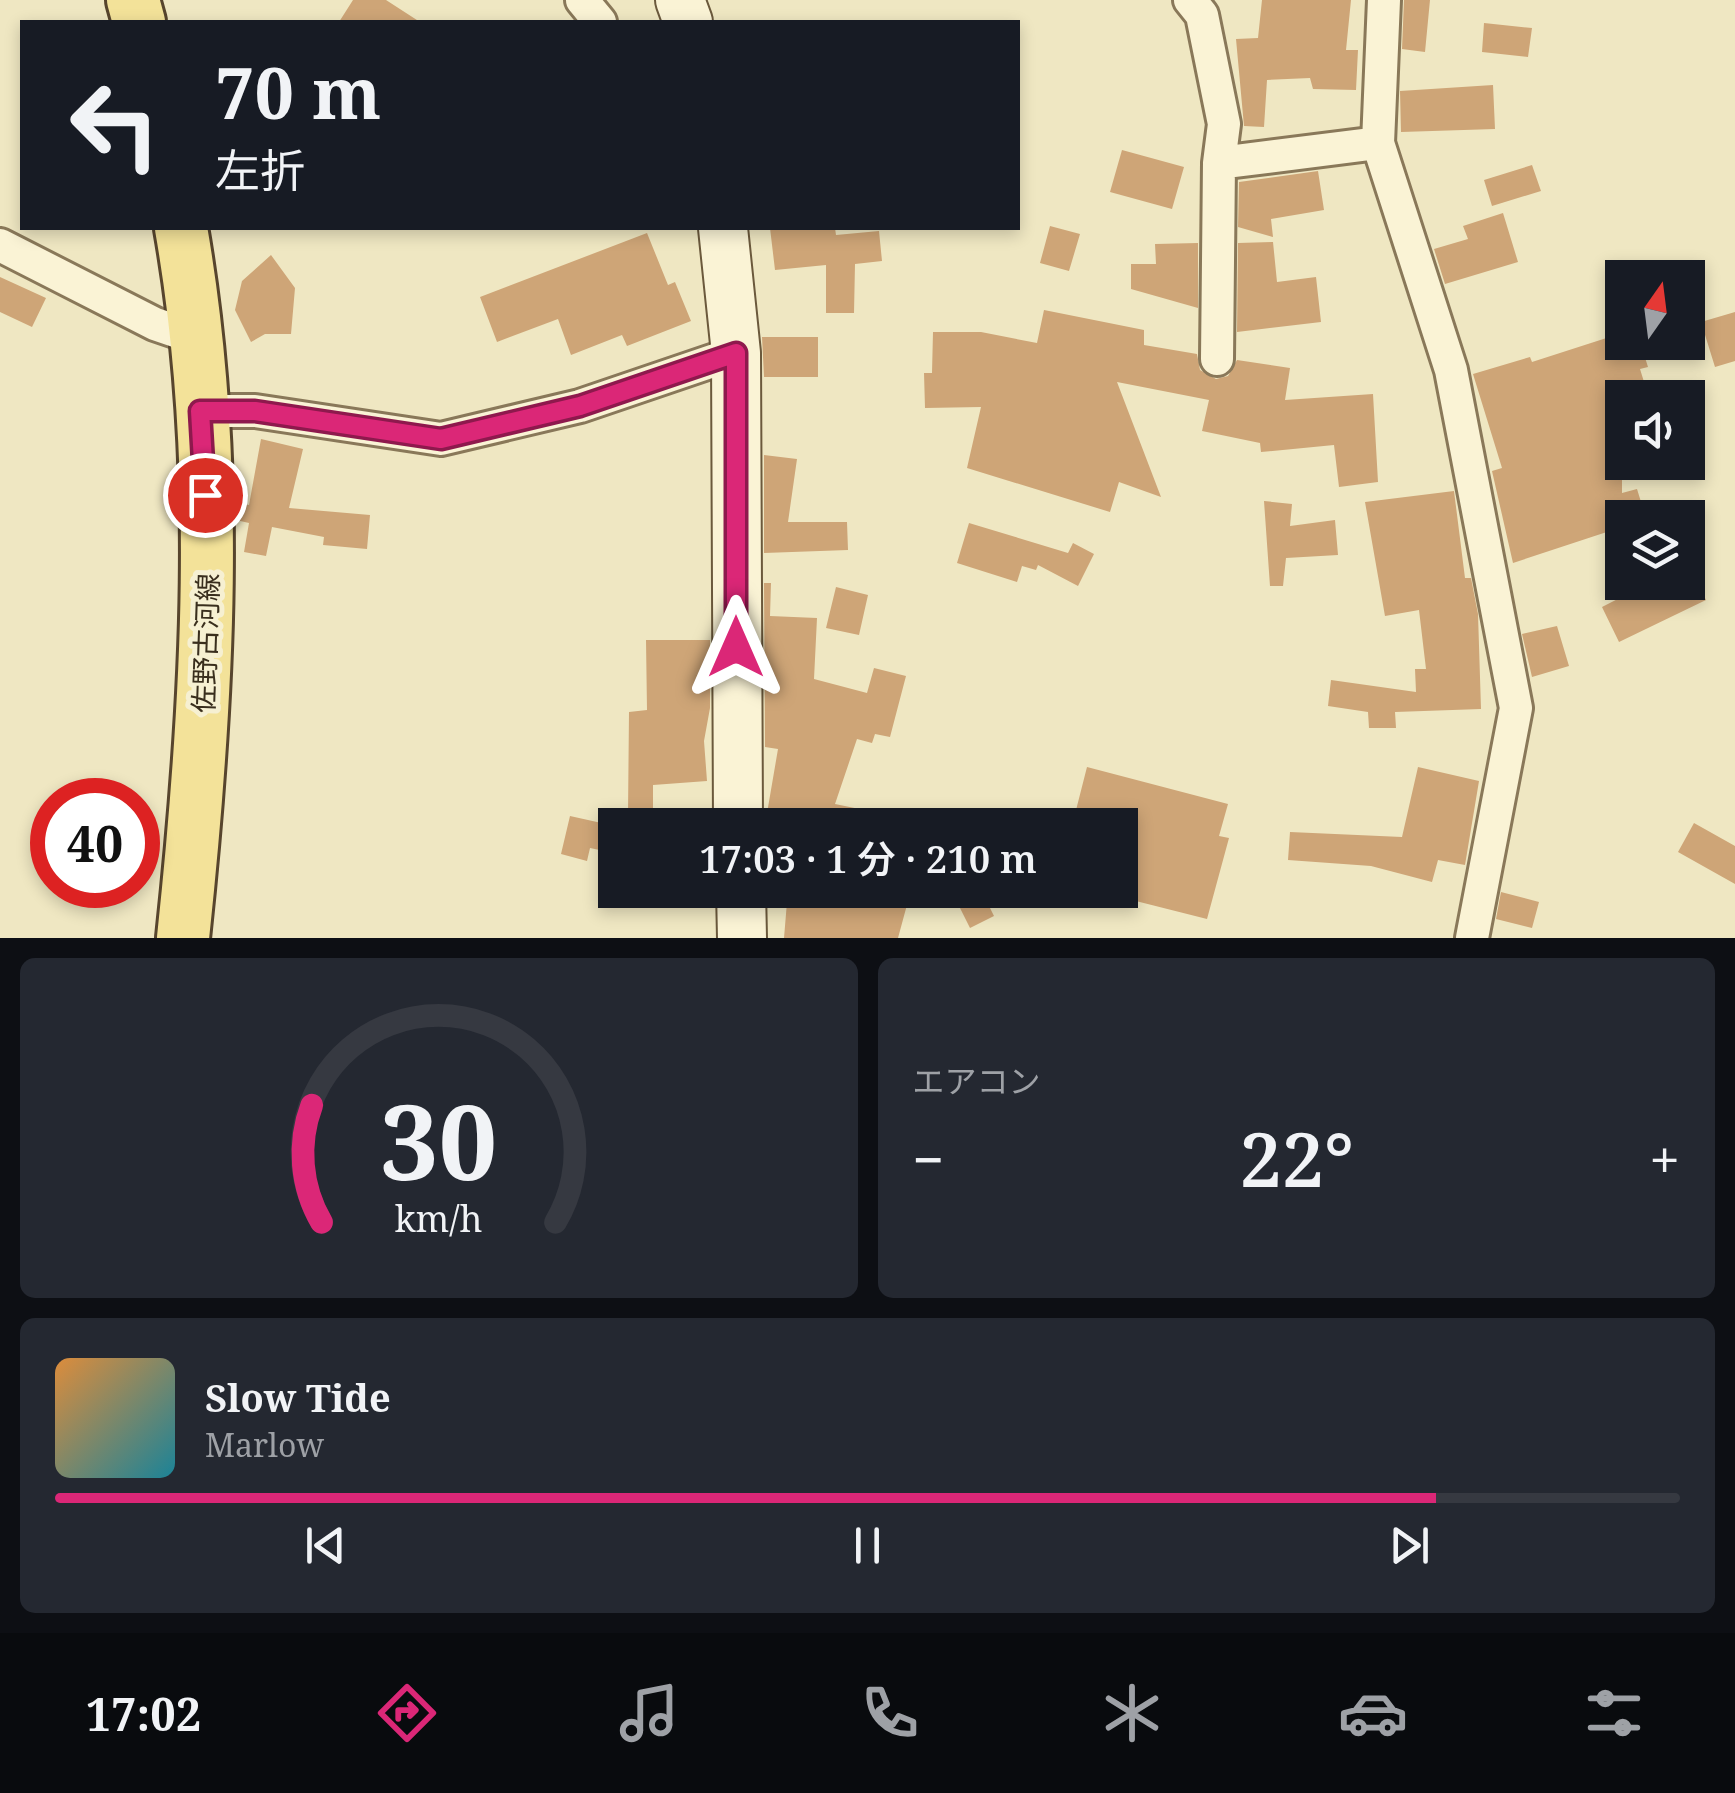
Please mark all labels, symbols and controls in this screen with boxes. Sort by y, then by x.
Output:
text: 70 m [215,44,381,140]
icon: left [50,60,180,190]
text: 左折 [215,139,305,200]
north arrow [1605,260,1705,360]
map controls [1605,260,1705,600]
button: sound [1605,380,1705,480]
pin [163,453,248,538]
icon: arrive [178,468,233,523]
button: layers [1605,500,1705,600]
street label: 佐野古河線 [184,572,226,714]
position arrow [684,595,788,699]
speed limit sign: 40 [30,778,160,908]
text: 17:03 · 1 分 · 210 m [699,832,1037,884]
text: エアコン [913,1059,1041,1102]
text: 30 [380,1069,498,1210]
text: 22° [1240,1107,1354,1209]
text: − [913,1121,944,1196]
text: + [1649,1121,1680,1196]
text: km/h [395,1194,483,1242]
text: Slow Tide [205,1371,391,1423]
text: Marlow [205,1423,324,1466]
icon: previous [298,1518,353,1573]
icon: pause [840,1518,895,1573]
icon: next [1382,1518,1437,1573]
icon: directions [372,1678,442,1748]
icon: music [614,1678,684,1748]
icon: phone [855,1678,925,1748]
icon: climate [1097,1678,1167,1748]
icon: car [1338,1678,1408,1748]
icon: filters [1579,1678,1649,1748]
text: 17:02 [86,1683,201,1744]

